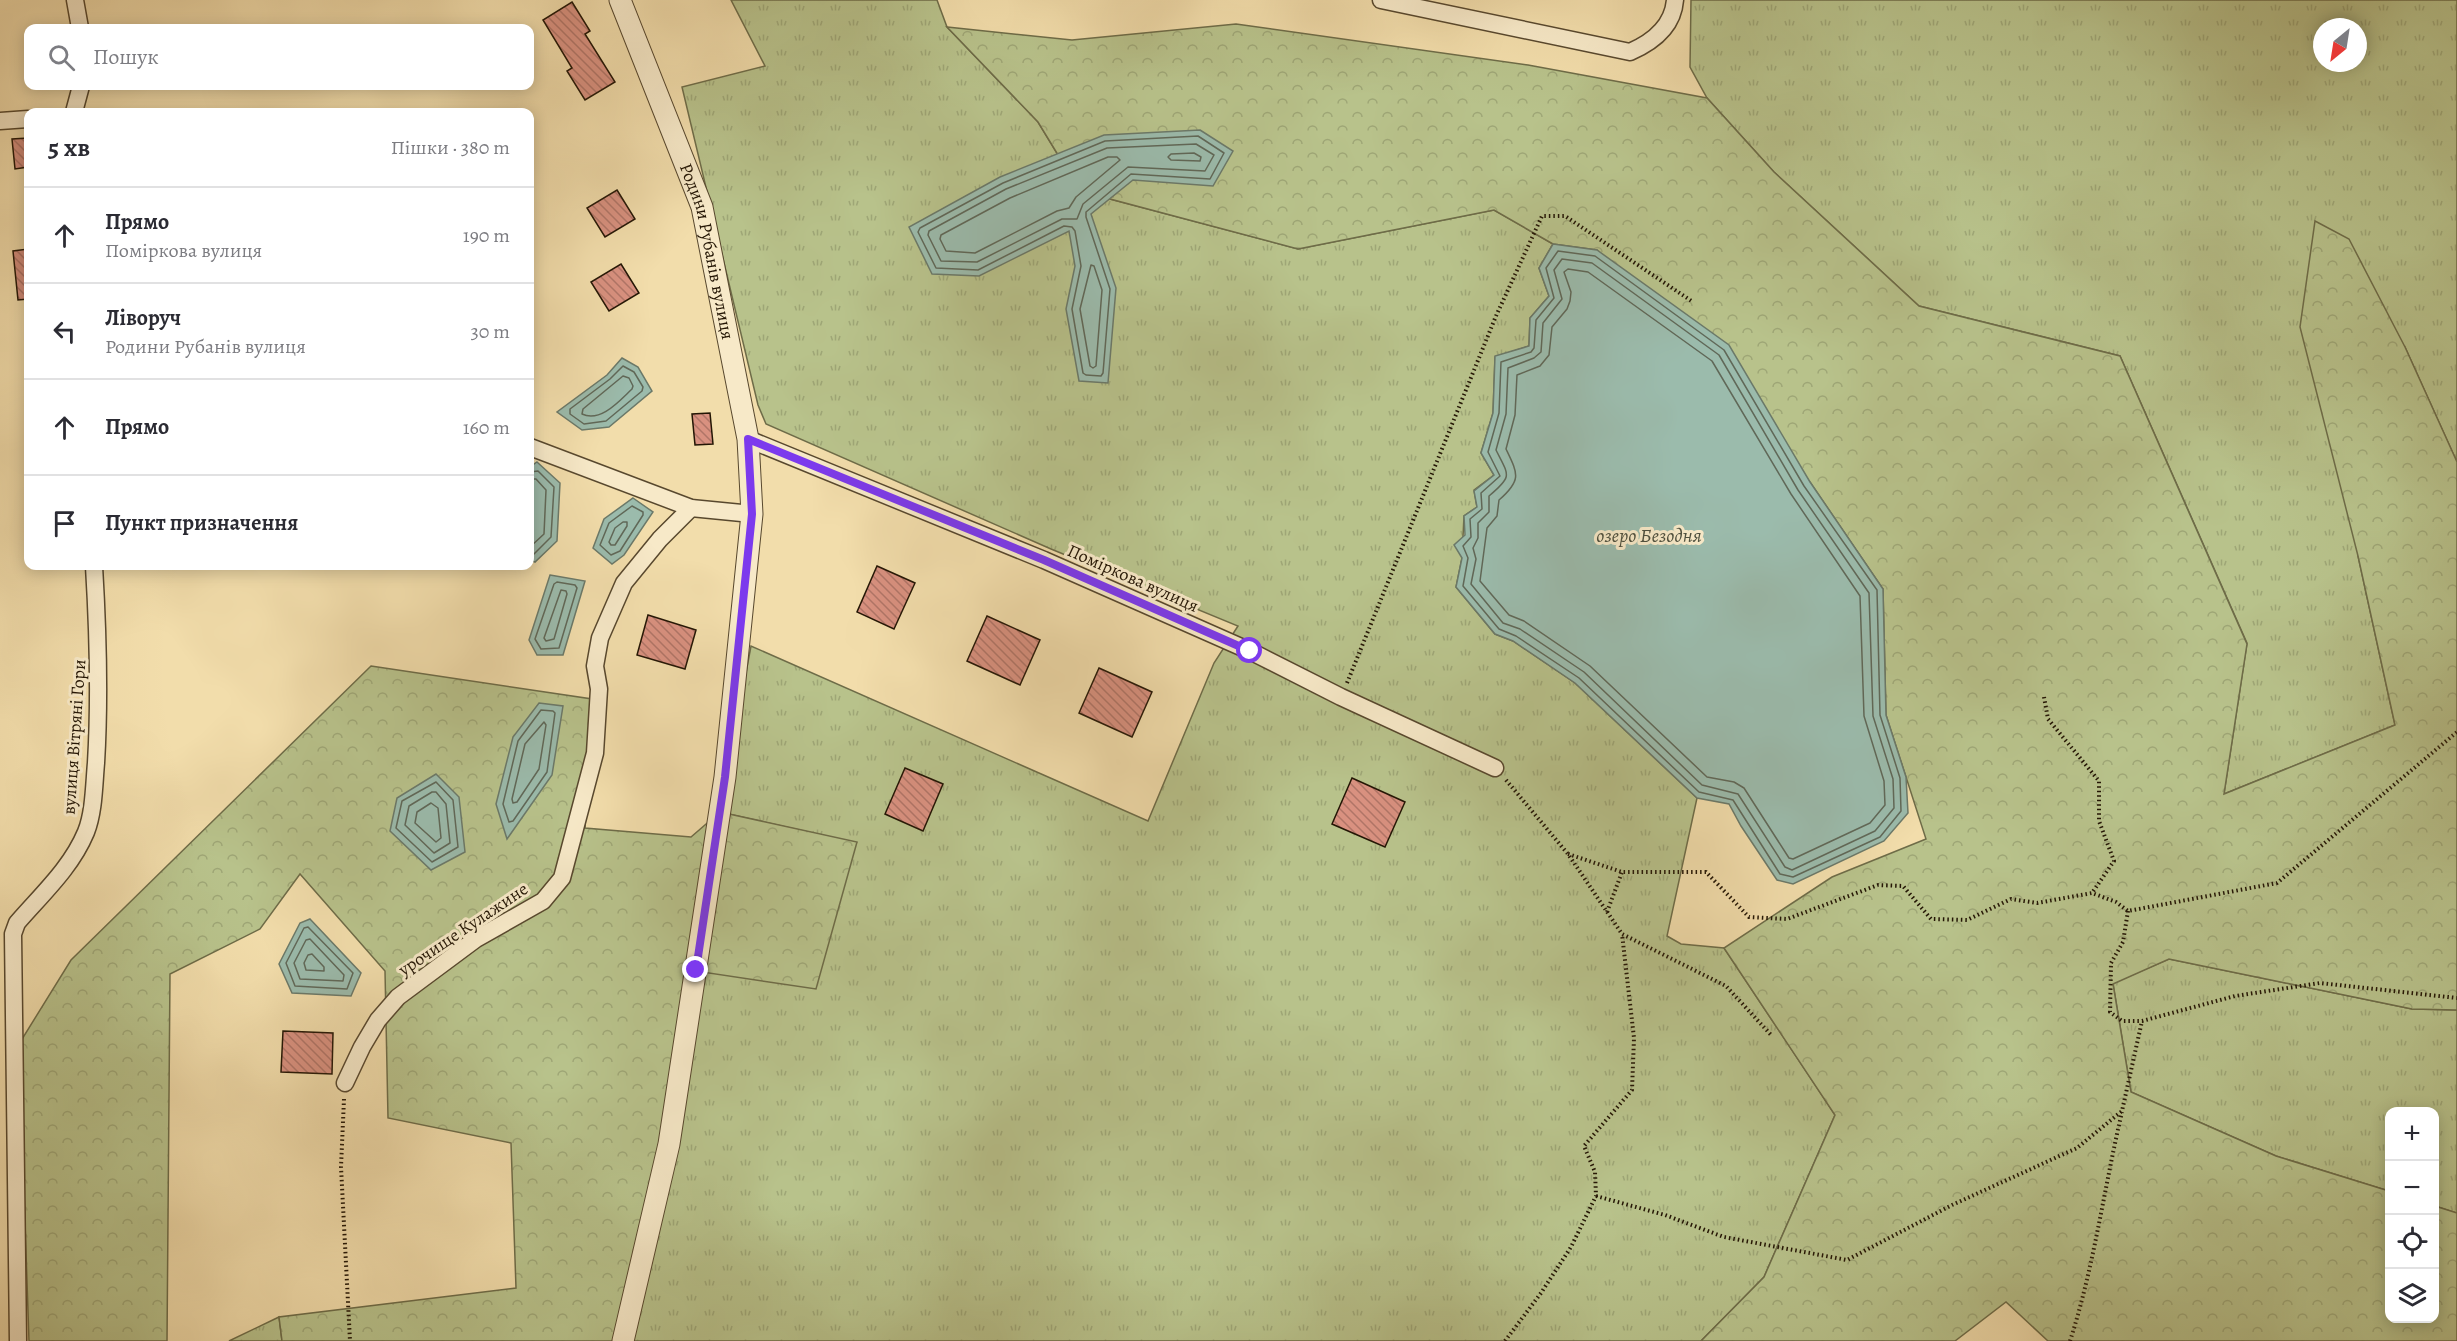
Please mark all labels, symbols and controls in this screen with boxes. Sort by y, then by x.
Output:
north arrow [2313,18,2367,72]
search box [24,24,534,90]
icon: search [45,41,78,74]
text: Пошук [93,42,159,72]
text: 5 хв [48,130,90,165]
text: Пішки · 380 m [391,134,510,161]
street label: Родини Рубанів вулиця [674,160,740,342]
text: Прямо [105,207,169,237]
icon: ahead [48,219,81,252]
text: 190 m [463,222,510,249]
text: Поміркова вулиця [105,237,262,264]
text: Ліворуч [105,303,181,333]
icon: left [48,315,81,348]
text: 30 m [470,318,510,345]
text: Родини Рубанів вулиця [105,333,306,360]
icon: ahead [48,411,81,444]
text: Прямо [105,412,169,442]
text: 160 m [463,414,510,441]
icon: arrive [48,507,81,540]
text: Пункт призначення [105,508,298,538]
water label: озеро Безодня [1596,522,1702,549]
street label: Поміркова вулиця [1063,538,1203,618]
route start [1236,637,1262,663]
street label: вулиця Вітряні Гори [57,658,91,816]
street label: урочище Кулажине [393,877,533,982]
route end [682,956,708,982]
map controls [2385,1107,2439,1323]
button: + [2385,1107,2439,1161]
button: − [2385,1161,2439,1215]
button: locate [2385,1215,2439,1269]
button: layers [2385,1269,2439,1323]

